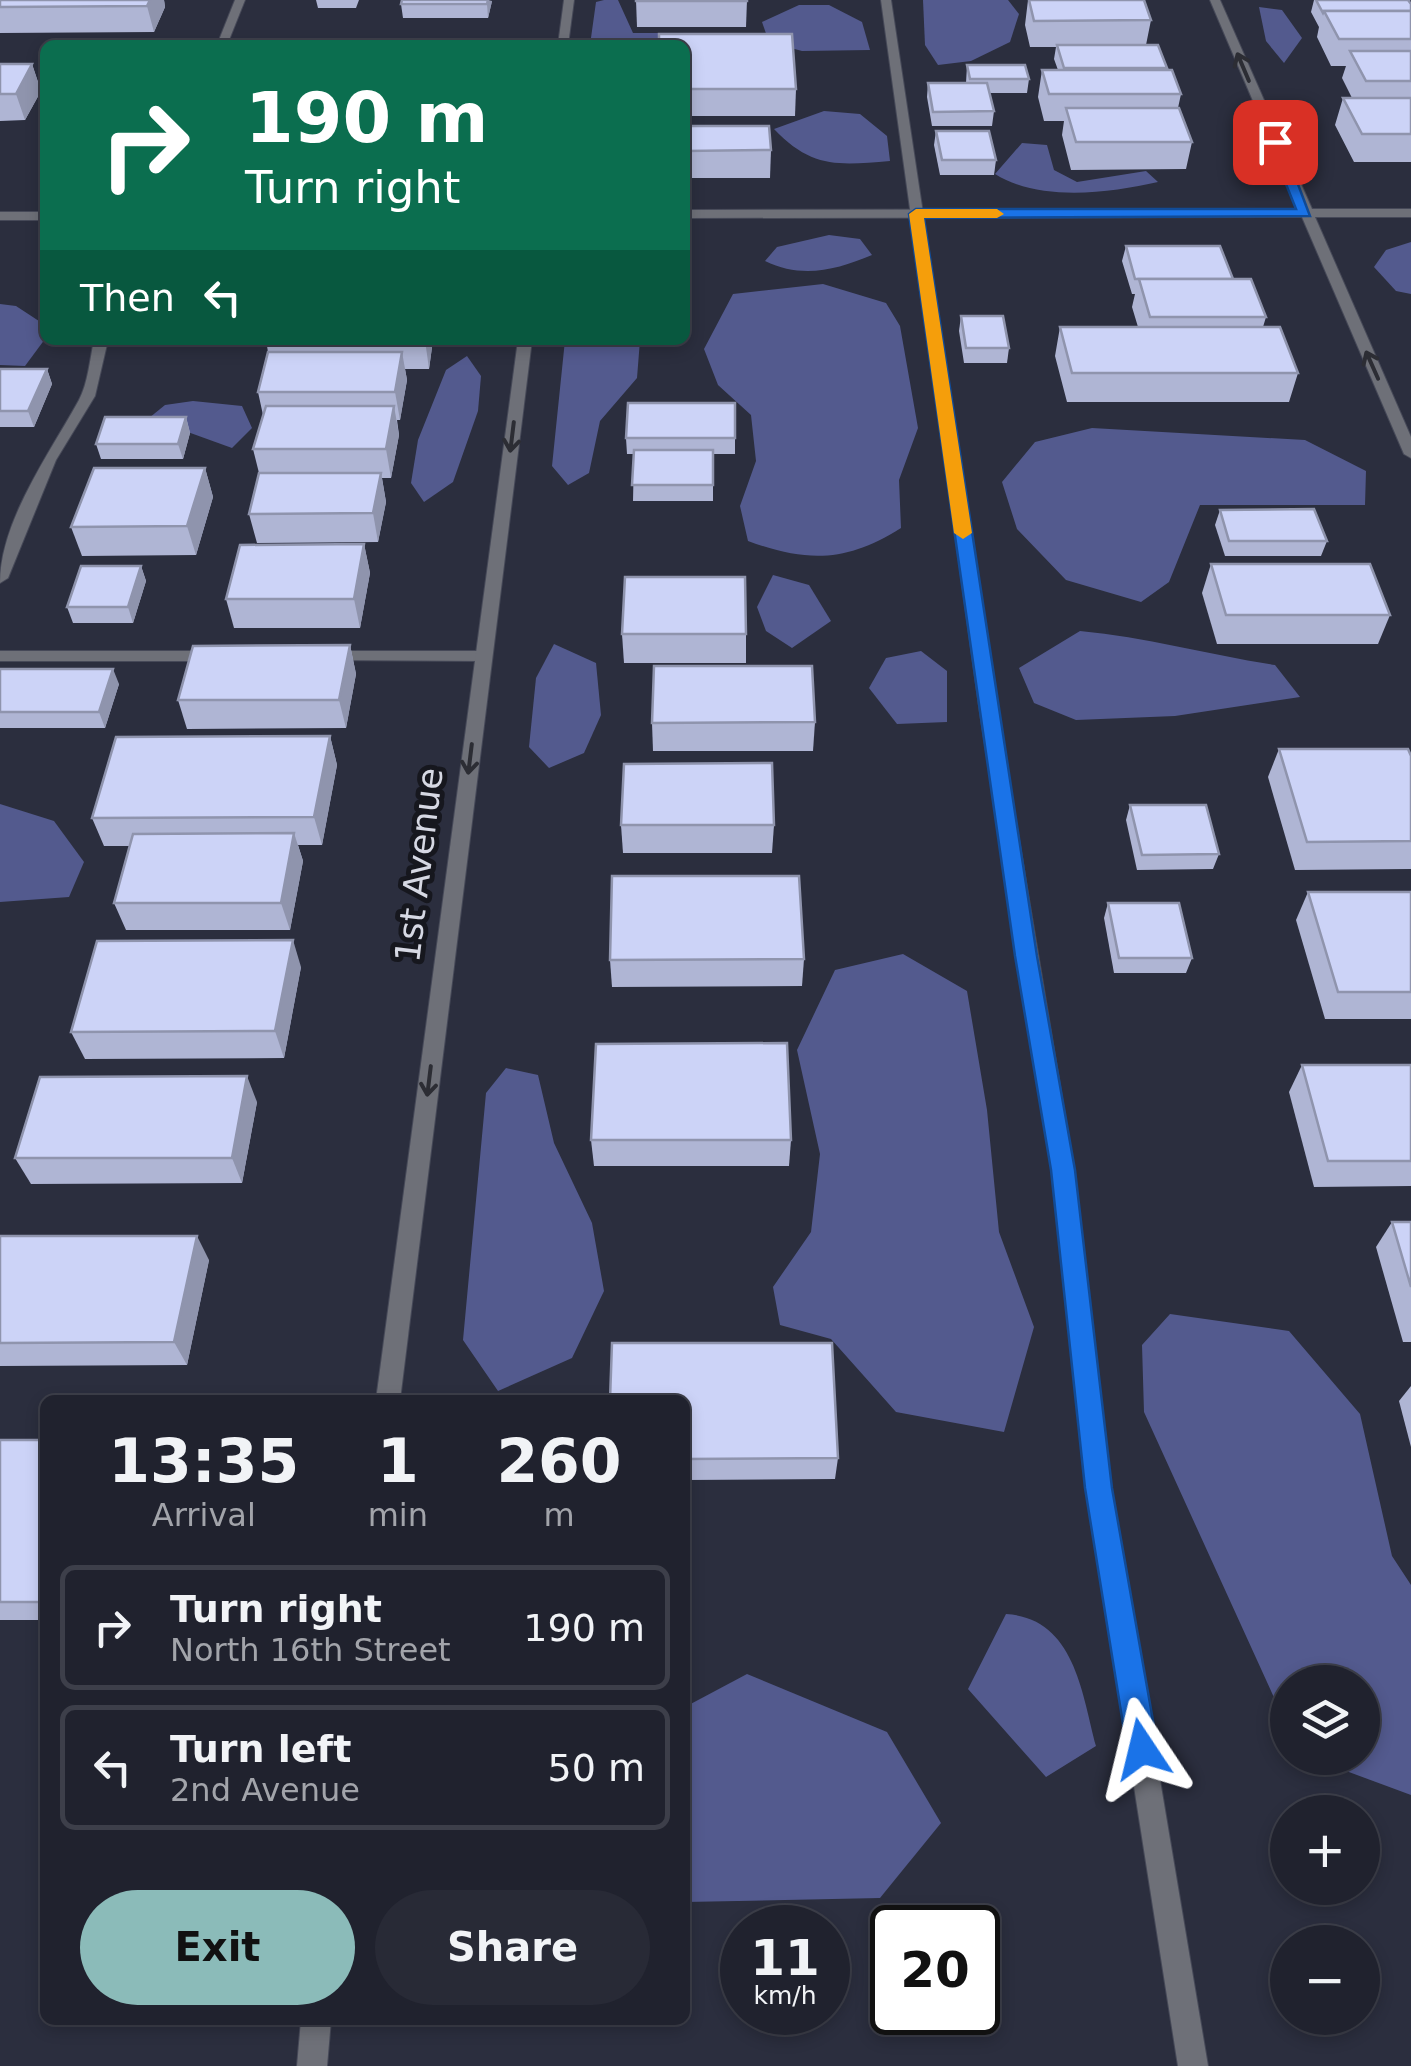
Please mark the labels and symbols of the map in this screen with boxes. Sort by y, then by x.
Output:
one-way arrow [1233,52,1251,82]
pin [1233,100,1318,185]
one-way arrow [1362,350,1380,381]
one-way arrow [502,420,521,452]
one-way arrow [460,742,479,775]
street label: 1st Avenue [387,766,451,964]
one-way arrow [419,1065,438,1097]
position arrow [1090,1697,1194,1801]
speed limit sign: 20 [870,1905,1000,2035]

